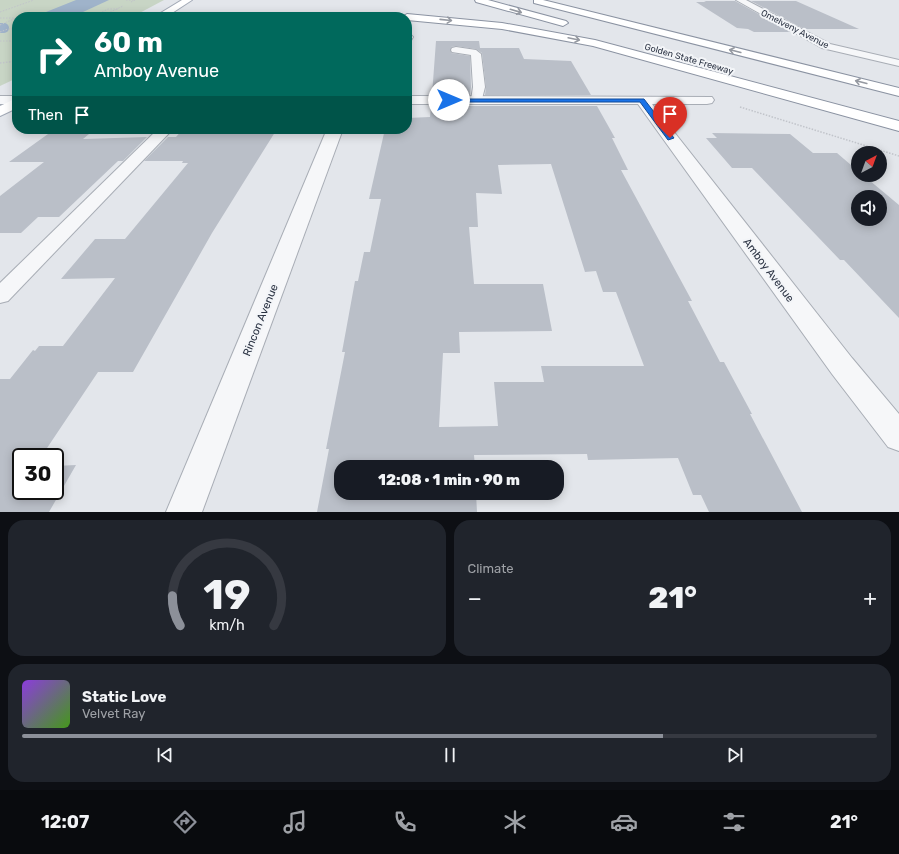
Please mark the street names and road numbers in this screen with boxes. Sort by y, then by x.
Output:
street label: Omelveny Avenue [759,8,831,50]
street label: Golden State Freeway [644,42,734,76]
street label: Amboy Avenue [740,236,797,305]
street label: Rincon Avenue [240,282,281,358]

